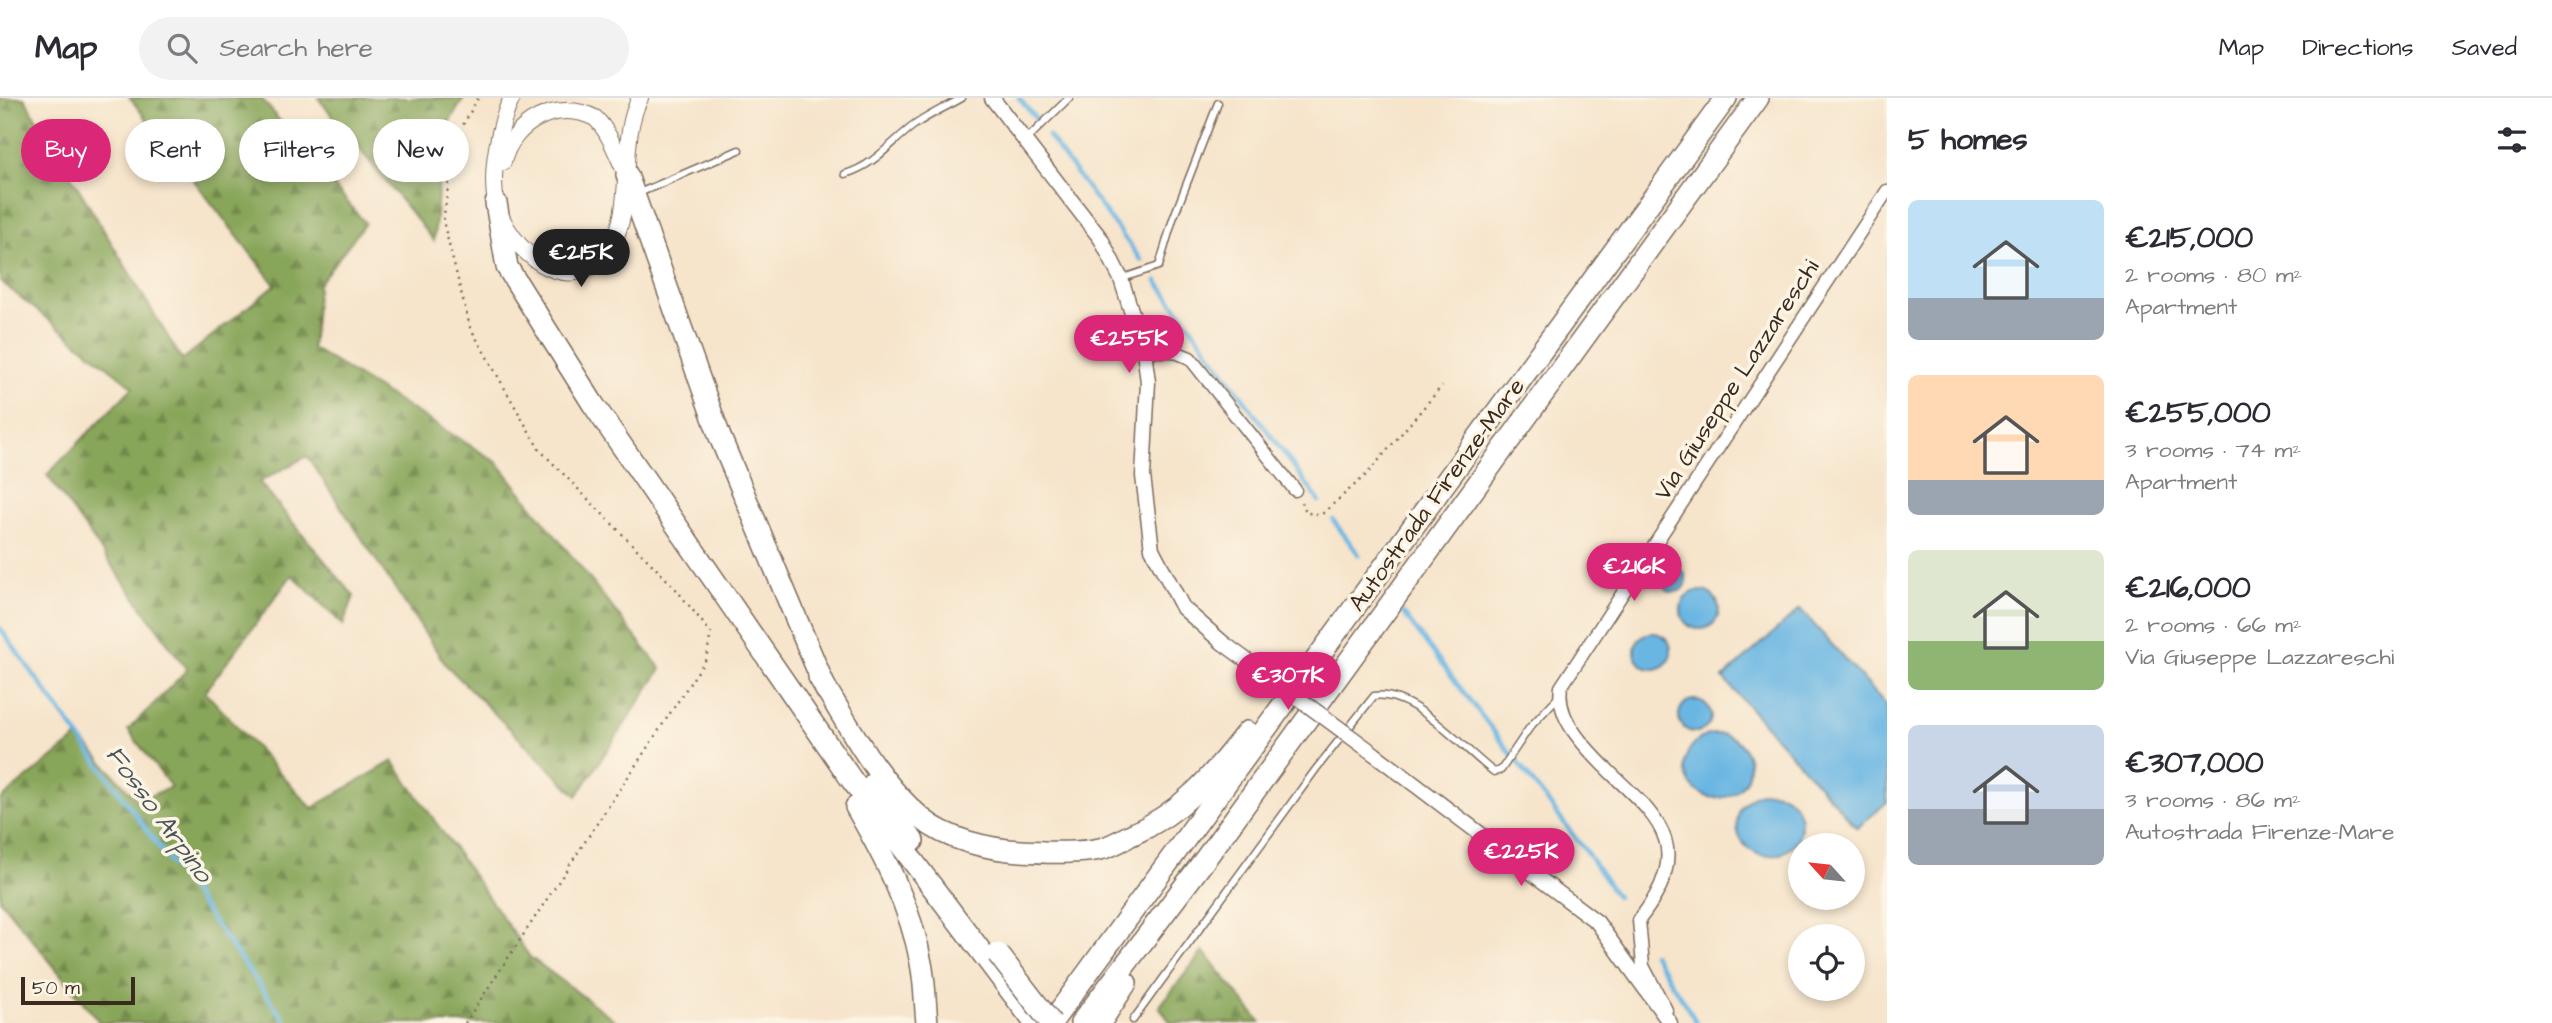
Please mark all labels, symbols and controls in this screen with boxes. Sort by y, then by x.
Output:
search box [139,17,629,80]
text: Map [35,25,97,71]
icon: search [163,29,201,67]
text: Search here [219,30,373,66]
text: Map [2219,31,2264,65]
text: Directions [2302,31,2414,65]
text: Saved [2452,31,2517,65]
chip: Buy [21,119,111,182]
chip: Rent [125,119,225,182]
chip: Filters [239,119,359,182]
chip: New [373,119,469,182]
text: 5 homes [1908,119,2028,161]
icon: filters [2493,121,2531,159]
text: €215,000 [2125,217,2253,259]
icon: home [1964,228,2048,312]
pin: €215K [532,230,630,289]
text: €215K [549,236,613,268]
street label: Via Giuseppe Lazzareschi [1646,253,1828,507]
text: 2 rooms · 80 m² [2125,259,2302,291]
text: Apartment [2125,291,2237,323]
pin: €255K [1080,316,1178,375]
text: €255K [1090,322,1168,354]
street label: Autostrada Firenze-Mare [1341,371,1533,619]
text: €255,000 [2125,392,2271,434]
icon: home [1964,403,2048,487]
text: 3 rooms · 74 m² [2125,434,2301,466]
text: Apartment [2125,466,2237,498]
pin: €216K [1585,544,1683,603]
text: €216K [1603,550,1665,582]
text: €216,000 [2125,567,2251,609]
icon: home [1964,578,2048,662]
text: 2 rooms · 66 m² [2125,609,2302,641]
text: Via Giuseppe Lazzareschi [2125,641,2394,673]
pin: €307K [1239,652,1337,712]
text: €307K [1252,659,1324,691]
water label: Fosso Arpino [97,738,222,892]
text: €307,000 [2125,742,2264,784]
icon: home [1964,753,2048,837]
text: 3 rooms · 86 m² [2125,784,2301,816]
text: Autostrada Firenze-Mare [2125,816,2394,848]
pin: €225K [1472,828,1570,888]
north arrow [1788,833,1866,910]
map controls [1788,833,1865,1001]
text: €225K [1484,835,1558,867]
button: locate [1788,924,1865,1001]
scale bar [21,974,135,1006]
text: 50 m [32,975,80,1002]

